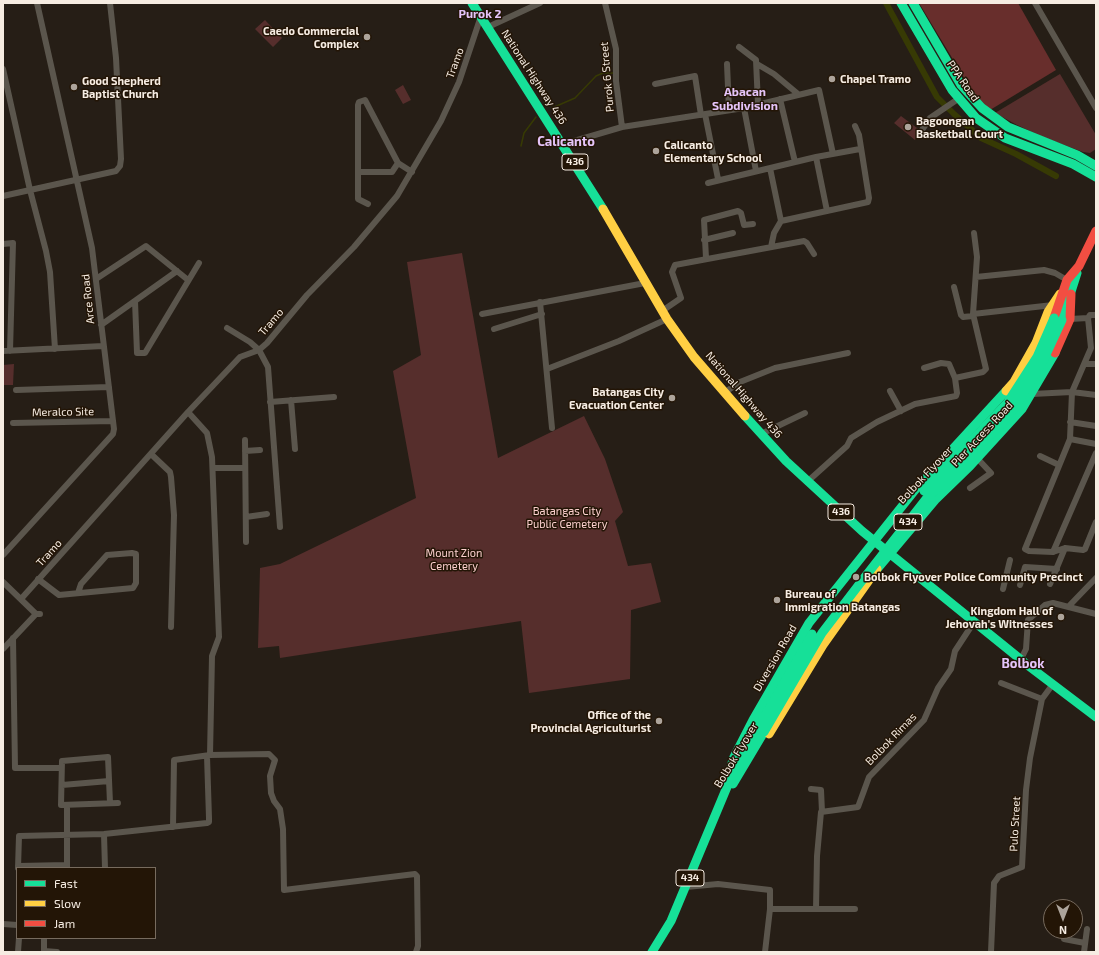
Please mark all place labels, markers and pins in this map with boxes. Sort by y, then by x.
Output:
place label: Caedo Commercial Complex [263,24,359,50]
marker: Caedo Commercial Complex [362,32,372,42]
place label: Chapel Tramo [840,72,911,86]
place label: Good Shepherd Baptist Church [82,74,161,100]
marker: Chapel Tramo [827,74,837,84]
marker: Good Shepherd Baptist Church [69,82,79,92]
place label: Bagoongan Basketball Court [916,114,1003,140]
marker: Bagoongan Basketball Court [903,122,913,132]
place label: Calicanto Elementary School [664,138,762,164]
marker: Calicanto Elementary School [651,146,661,156]
place label: Batangas City Evacuation Center [569,385,664,411]
marker: Batangas City Evacuation Center [667,393,677,403]
place label: Bolbok Flyover Police Community Precinct [864,570,1083,584]
marker: Bolbok Flyover Police Community Precinct [851,572,861,582]
place label: Bureau of Immigration Batangas [785,587,900,613]
marker: Bureau of Immigration Batangas [772,595,782,605]
place label: Kingdom Hall of Jehovah's Witnesses [945,604,1053,630]
marker: Kingdom Hall of Jehovah's Witnesses [1056,612,1066,622]
place label: Office of the Provincial Agriculturist [530,708,651,734]
marker: Office of the Provincial Agriculturist [654,716,664,726]

